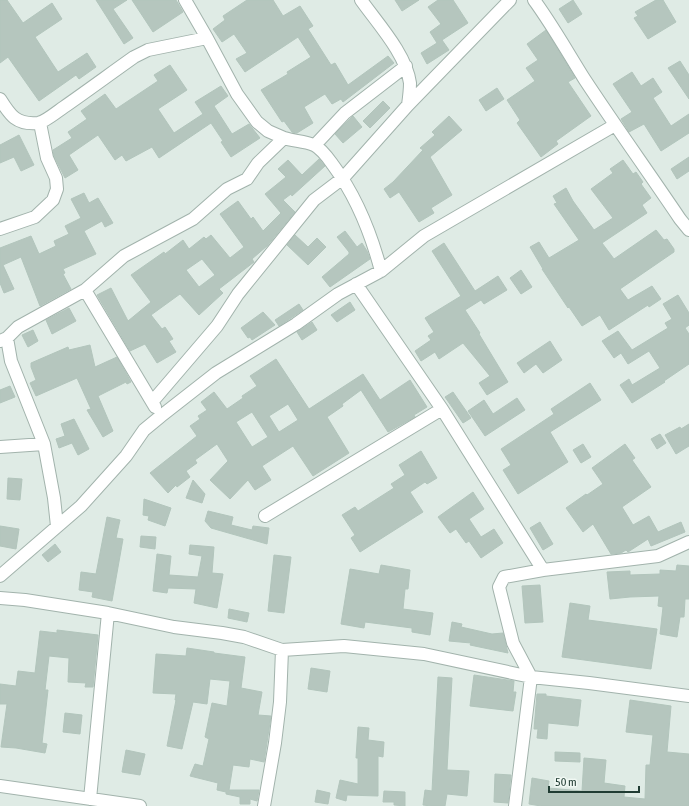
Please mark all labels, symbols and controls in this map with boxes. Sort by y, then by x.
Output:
scale bar [549,768,639,794]
text: 50 m [555,775,577,789]

